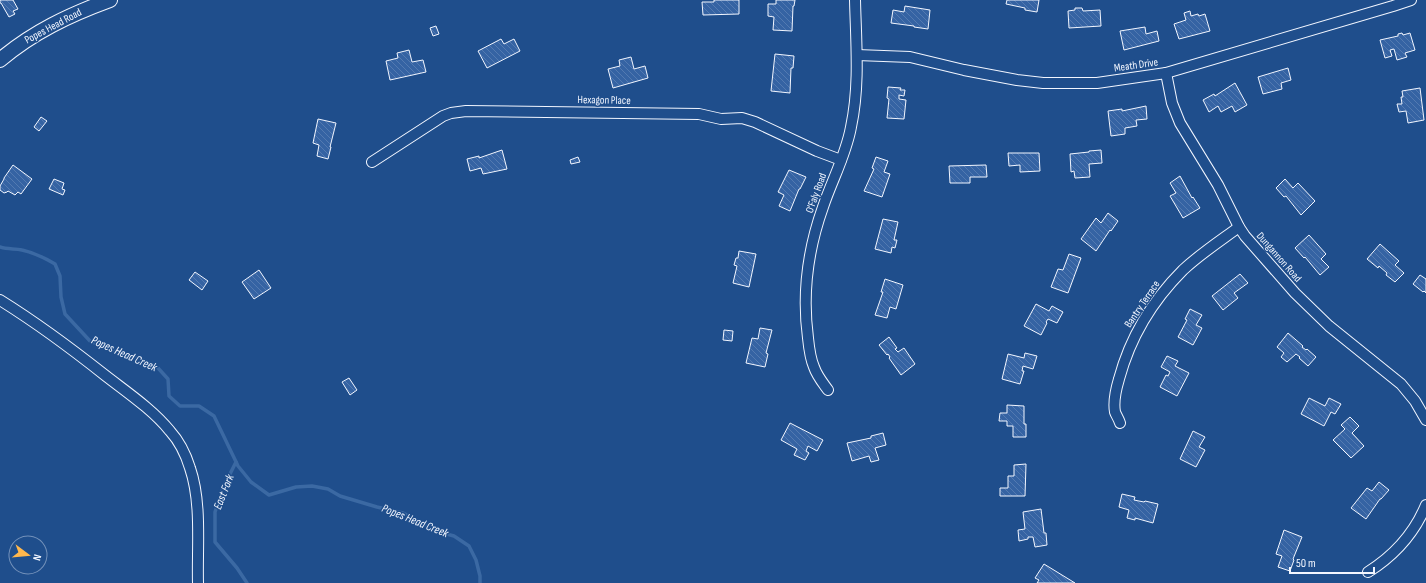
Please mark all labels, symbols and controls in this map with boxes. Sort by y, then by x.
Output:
street label: Popes Head Road [22,5,84,46]
street label: Meath Drive [1113,55,1159,75]
street label: Hexagon Place [577,93,631,107]
street label: O'Faly Road [803,171,829,215]
street label: Dungannon Road [1254,229,1305,285]
street label: Bantry Terrace [1122,278,1162,330]
water label: Popes Head Creek [89,333,160,375]
water label: East Fork [210,472,238,512]
water label: Popes Head Creek [380,501,451,541]
north arrow [8,535,48,575]
scale bar [1290,549,1374,575]
text: N [30,553,44,562]
text: 50 m [1296,556,1316,571]

